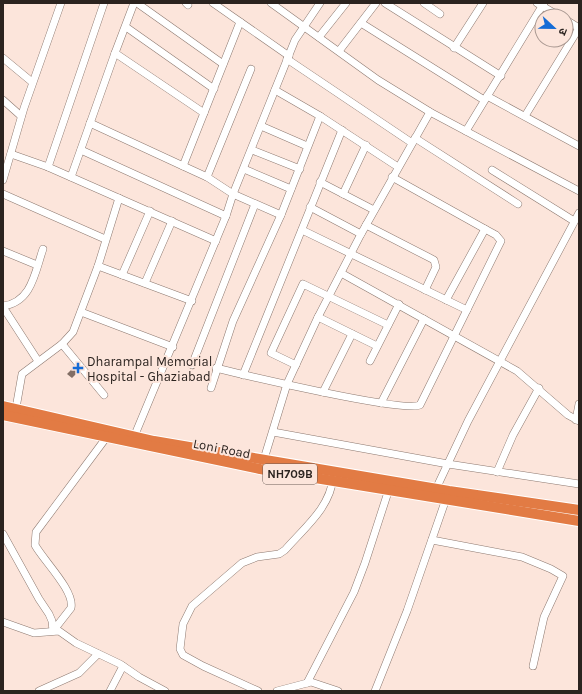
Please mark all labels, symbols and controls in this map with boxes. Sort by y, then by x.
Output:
north arrow [534,8,574,48]
text: उ [555,26,570,37]
place label: Dharampal Memorial Hospital - Ghaziabad [87,354,212,384]
marker: Dharampal Memorial Hospital - Ghaziabad [72,362,84,374]
street label: Loni Road [192,436,252,461]
road number: NH709B [263,464,317,484]

